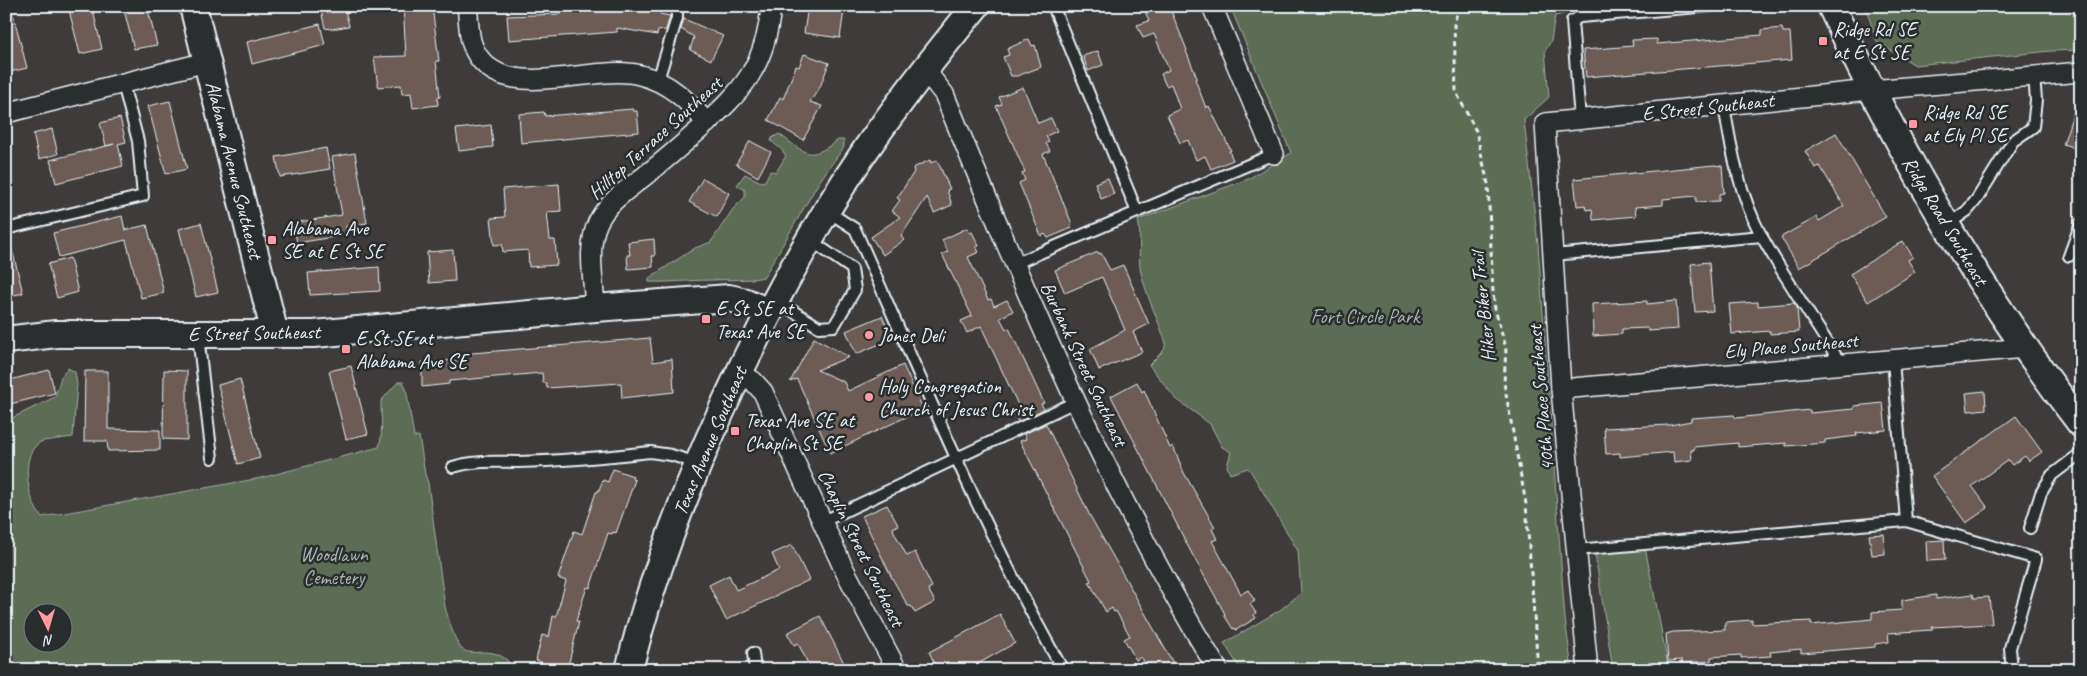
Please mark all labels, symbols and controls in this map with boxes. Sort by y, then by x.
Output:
place label: Ridge Rd SE at E St SE [1833,17,1919,65]
marker: Ridge Rd SE at E St SE [1817,35,1829,47]
street label: Hilltop Terrace Southeast [583,70,729,205]
street label: Alabama Avenue Southeast [200,79,269,264]
street label: E Street Southeast [1641,87,1777,126]
place label: Ridge Rd SE at Ely Pl SE [1923,100,2009,148]
marker: Ridge Rd SE at Ely Pl SE [1907,118,1919,130]
street label: Ridge Road Southeast [1897,152,1995,292]
place label: Alabama Ave SE at E St SE [282,216,387,264]
marker: Alabama Ave SE at E St SE [266,234,278,246]
street label: Hiker Biker Trail [1464,247,1501,363]
street label: Burbank Street Southeast [1035,278,1134,452]
place label: E St SE at Texas Ave SE [716,296,808,344]
park label: Fort Circle Park [1311,304,1421,329]
marker: E St SE at Texas Ave SE [700,313,712,325]
street label: E Street Southeast [188,319,323,347]
street label: 40th Place Southeast [1522,322,1560,472]
place label: Jones Deli [878,323,947,348]
place label: E St SE at Alabama Ave SE [356,326,471,374]
street label: Ely Place Southeast [1723,328,1861,364]
marker: Jones Deli [863,329,875,341]
marker: E St SE at Alabama Ave SE [340,343,352,355]
street label: Texas Avenue Southeast [667,361,754,519]
place label: Holy Congregation Church of Jesus Christ [879,374,1036,422]
marker: Holy Congregation Church of Jesus Christ [863,391,875,403]
place label: Texas Ave SE at Chaplin St SE [745,408,856,456]
marker: Texas Ave SE at Chaplin St SE [729,425,741,437]
street label: Chaplin Street Southeast [812,465,911,633]
park label: Woodlawn Cemetery [300,542,369,590]
north arrow [22,604,72,654]
text: N [42,632,54,650]

